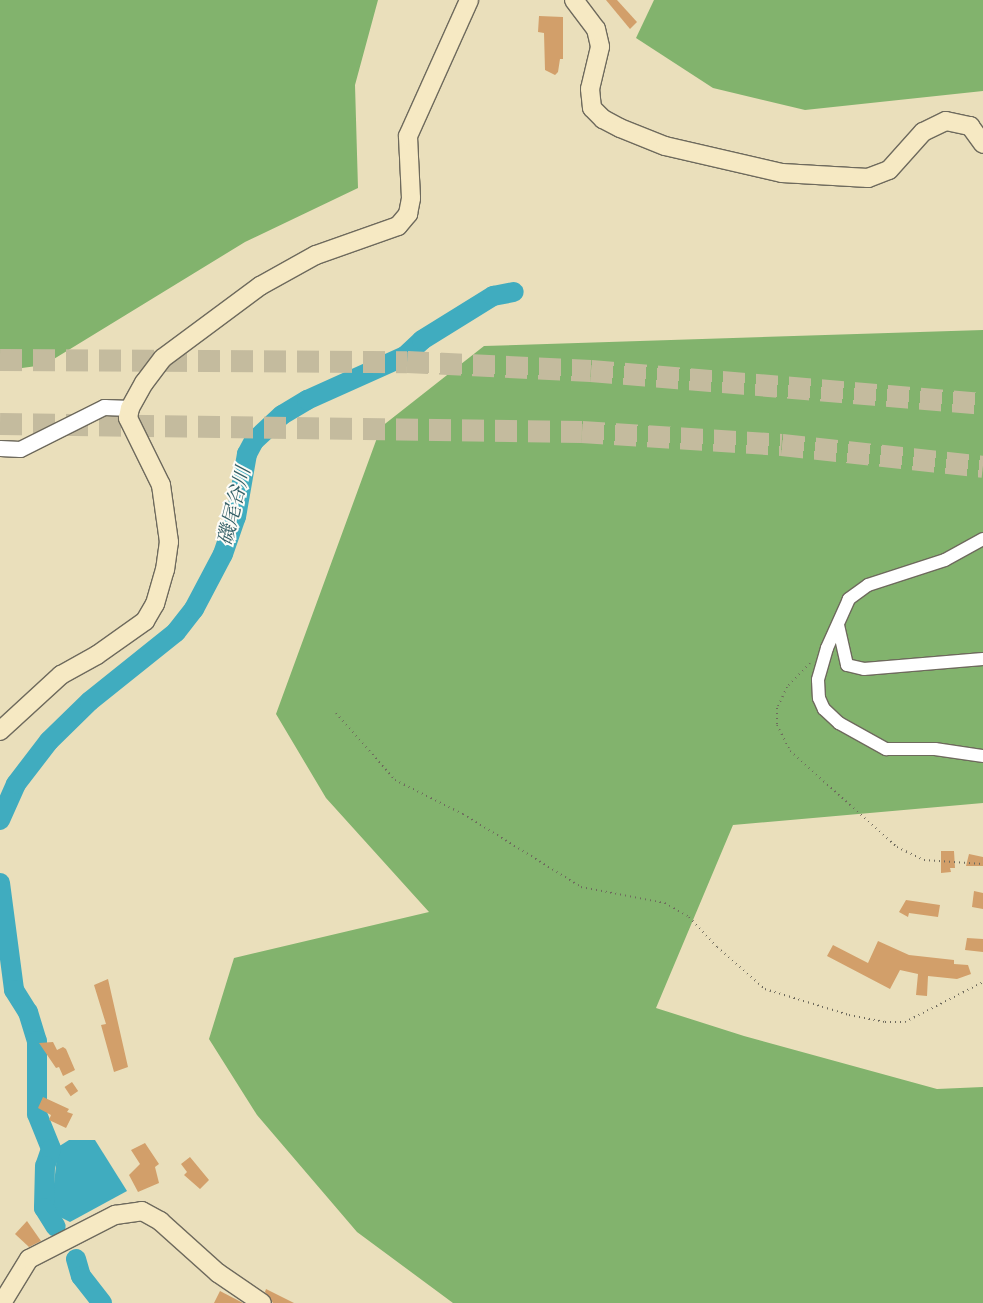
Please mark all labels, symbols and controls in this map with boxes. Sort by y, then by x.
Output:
water label: 磯尾谷川 [213,464,255,548]

